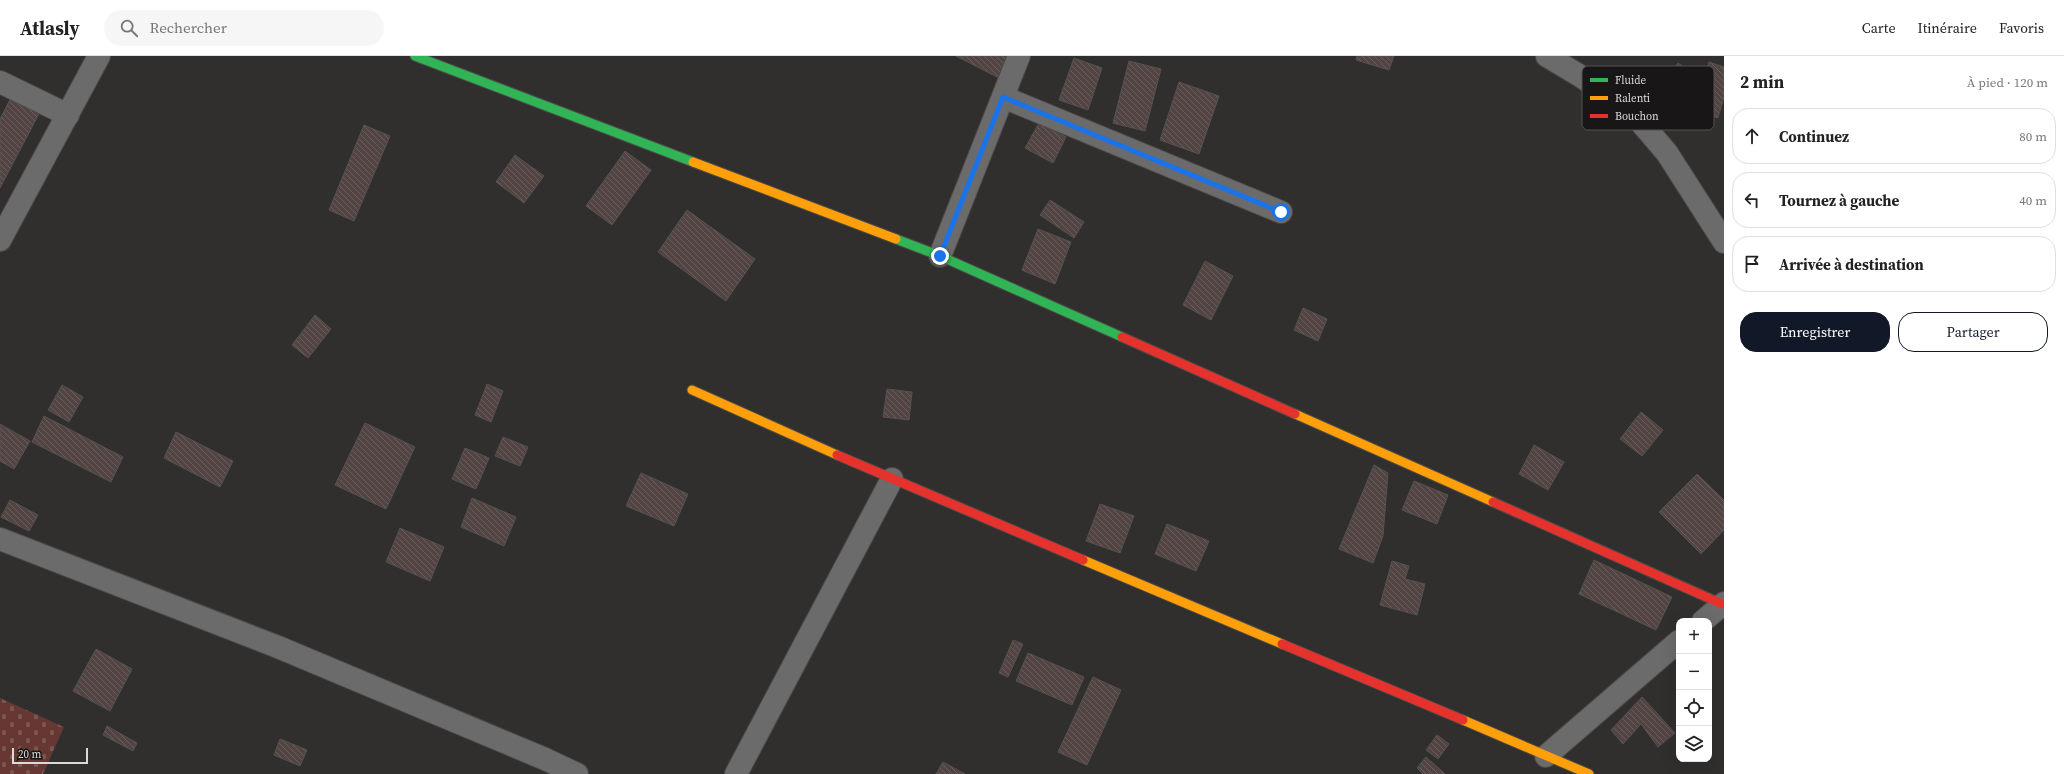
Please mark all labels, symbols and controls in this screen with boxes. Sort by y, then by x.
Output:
search box [104,10,384,46]
text: Atlasly [20,15,80,41]
icon: search [118,17,140,39]
text: Rechercher [150,17,227,38]
text: Carte [1862,18,1896,38]
text: Itinéraire [1918,18,1977,38]
text: Favoris [1999,18,2044,38]
legend [1582,66,1714,130]
text: 2 min [1740,70,1784,94]
text: Fluide [1615,73,1646,88]
text: À pied · 120 m [1967,74,2048,91]
text: Ralenti [1615,91,1650,106]
text: Bouchon [1615,109,1659,124]
icon: ahead [1741,125,1763,147]
text: Continuez [1779,126,1849,147]
text: 80 m [2019,128,2047,145]
icon: left [1741,189,1763,211]
text: Tournez à gauche [1779,190,1899,211]
text: 40 m [2019,192,2047,209]
route start [1272,203,1290,221]
route end [931,247,949,265]
icon: arrive [1741,253,1763,275]
text: Arrivée à destination [1779,254,1924,275]
button: Enregistrer [1740,312,1890,352]
button: Partager [1898,312,2048,352]
map controls [1676,618,1712,762]
button: + [1676,618,1712,654]
button: − [1676,654,1712,690]
button: locate [1676,690,1712,726]
button: layers [1676,726,1712,762]
scale bar [12,746,88,765]
text: 20 m [18,747,41,762]

